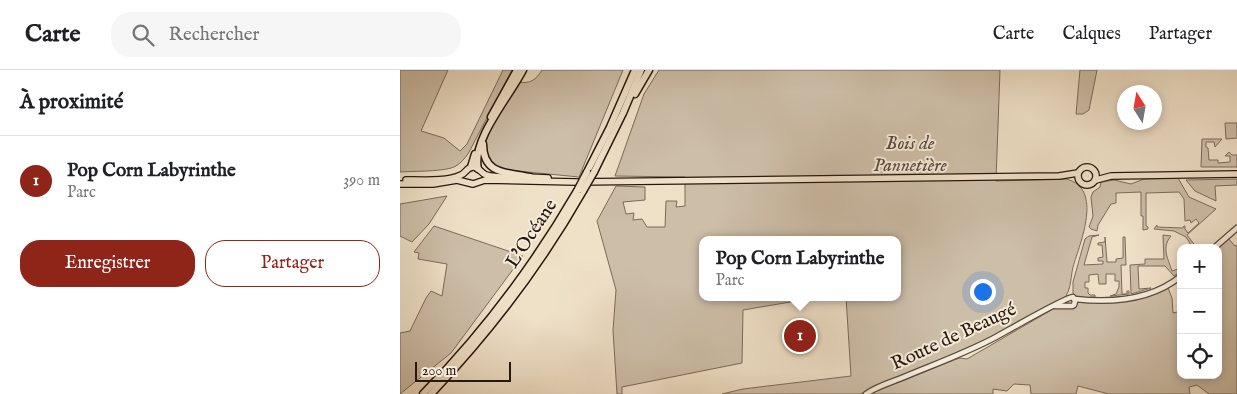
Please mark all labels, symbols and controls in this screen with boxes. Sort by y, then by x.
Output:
search box [111,12,461,57]
text: Carte [25,19,81,50]
icon: search [129,21,157,49]
text: Rechercher [169,23,260,47]
text: Carte [993,23,1034,46]
text: Calques [1062,23,1121,46]
text: Partager [1149,23,1212,46]
north arrow [1117,85,1162,130]
text: À proximité [20,89,123,116]
park label: Bois de Pannetière [873,132,947,178]
text: Pop Corn Labyrinthe [67,159,236,183]
text: 1 [33,171,39,191]
text: 390 m [343,171,380,191]
text: Parc [67,183,96,203]
street label: L’Océane [501,195,563,273]
popup [699,236,901,301]
button: Enregistrer [20,240,195,287]
button: Partager [205,240,380,287]
map controls [1177,244,1222,379]
button: + [1177,244,1222,289]
text: Pop Corn Labyrinthe [716,247,884,271]
text: Parc [716,271,744,291]
your location [970,279,996,305]
button: − [1177,289,1222,334]
street label: Route de Beaugé [888,297,1021,376]
pin: 1 [784,317,816,355]
button: locate [1177,334,1222,379]
scale bar [415,359,511,382]
text: 200 m [422,362,456,380]

